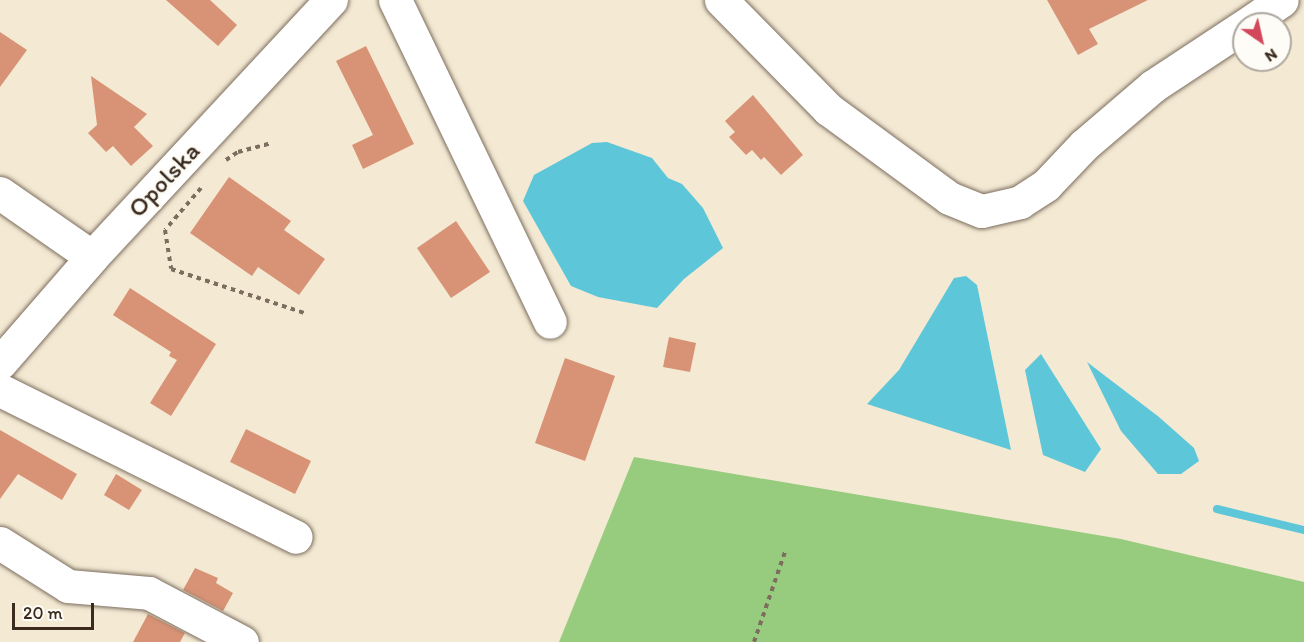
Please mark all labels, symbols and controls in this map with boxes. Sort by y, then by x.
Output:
north arrow [1232,12,1292,72]
text: N [1261,45,1281,67]
street label: Opolska [121,136,207,224]
scale bar [15,591,98,629]
text: 20 m [23,602,63,624]

